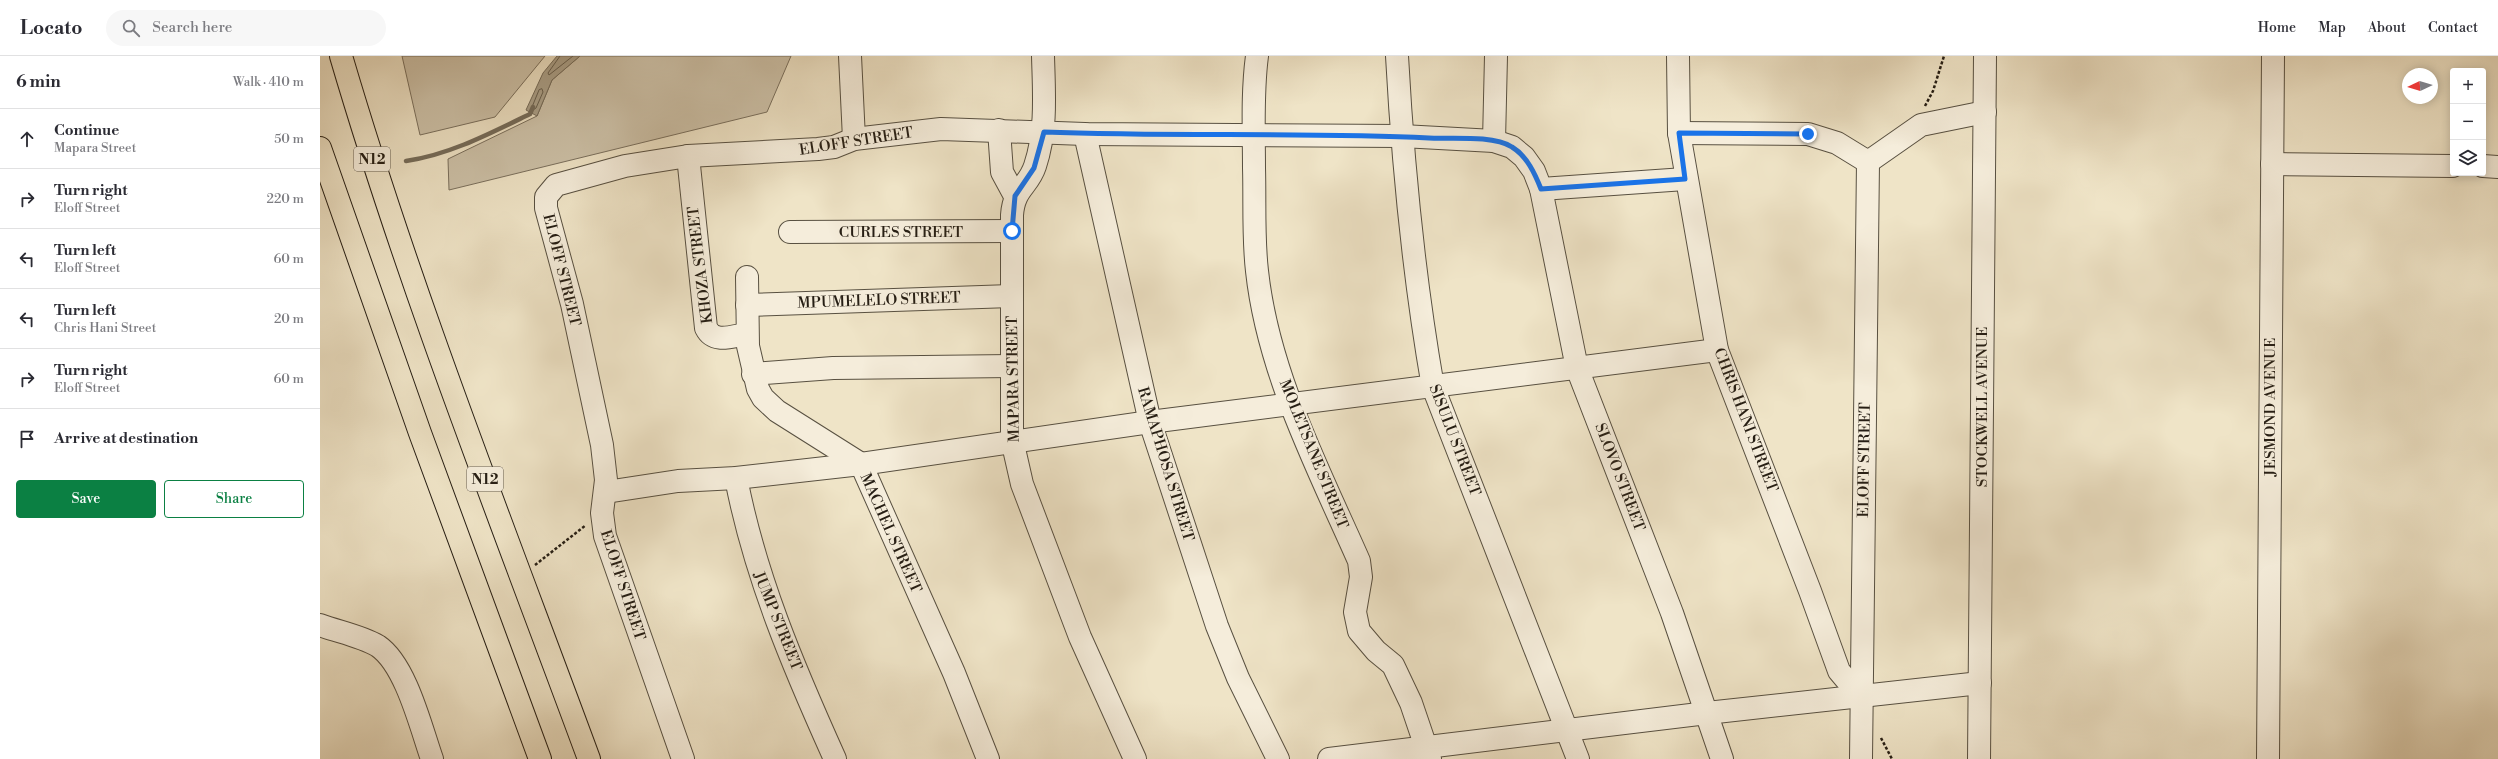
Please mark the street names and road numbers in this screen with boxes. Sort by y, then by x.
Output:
street label: ELOFF STREET [798,123,915,160]
road number: N12 [354,147,390,171]
street label: KHOZA STREET [684,205,717,325]
street label: ELOFF STREET [538,212,585,329]
street label: CURLES STREET [839,223,964,242]
street label: MPUMELELO STREET [797,288,962,313]
street label: MAPARA STREET [1003,315,1024,443]
street label: STOCKWELL AVENUE [1973,327,1992,487]
street label: JESMOND AVENUE [2261,338,2280,477]
street label: CHRIS HANI STREET [1709,345,1782,495]
street label: MOLETSANE STREET [1275,377,1352,532]
street label: SISULU STREET [1425,382,1485,499]
street label: RAMAPHOSA STREET [1133,385,1198,544]
street label: ELOFF STREET [1854,402,1875,518]
street label: SLOVO STREET [1590,420,1649,534]
road number: N12 [467,467,503,491]
street label: MACHEL STREET [856,470,926,596]
street label: ELOFF STREET [596,527,649,643]
street label: JUMP STREET [749,568,806,674]

